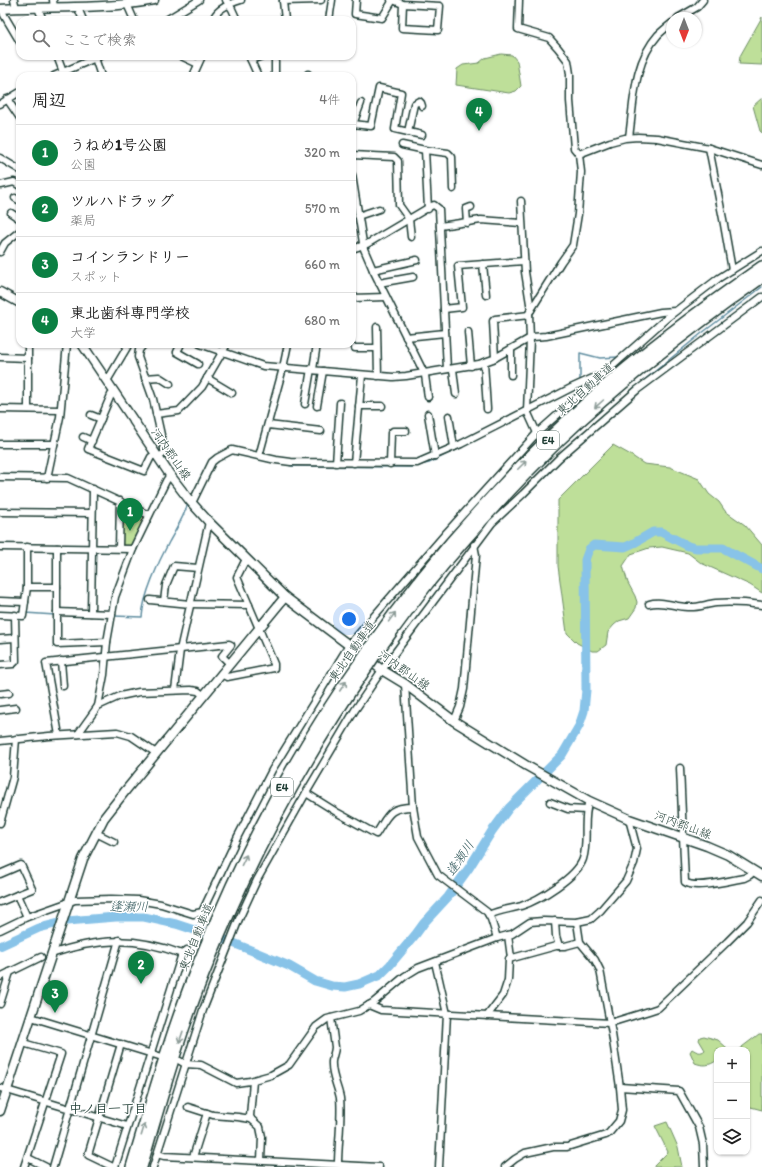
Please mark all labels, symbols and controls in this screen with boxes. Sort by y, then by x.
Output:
north arrow [666,12,702,48]
search box [16,16,356,60]
icon: search [30,27,52,49]
text: ここで検索 [62,31,137,49]
text: 周辺 [32,90,66,110]
text: 4件 [319,92,340,107]
pin: 4 [466,98,492,131]
text: うねめ1号公園 [70,136,167,154]
text: 1 [42,145,48,160]
text: 320 m [304,145,340,160]
text: 公園 [70,157,96,172]
text: ツルハドラッグ [70,192,174,210]
text: 2 [42,201,48,216]
text: 570 m [305,201,340,216]
text: 薬局 [70,213,96,228]
text: コインランドリー [70,248,190,266]
text: 3 [41,257,49,272]
text: 660 m [304,257,340,272]
text: スポット [70,269,122,284]
text: 東北歯科専門学校 [70,304,190,322]
text: 4 [41,313,49,328]
text: 680 m [304,313,340,328]
text: 大学 [70,325,96,340]
street label: 東北自動車道 [554,360,616,418]
one-way arrow [594,399,604,408]
street label: 河内郡山線 [148,425,194,483]
road number: E4 [537,431,559,449]
one-way arrow [517,460,527,470]
pin: 1 [117,498,143,531]
your location [339,609,359,629]
one-way arrow [388,612,396,623]
street label: 東北自動車道 [326,617,378,685]
street label: 河内郡山線 [375,647,433,693]
one-way arrow [339,681,347,692]
road number: E4 [271,778,293,796]
street label: 河内郡山線 [652,808,714,842]
water label: 逢瀬川 [443,838,477,878]
one-way arrow [241,854,248,866]
water label: 逢瀬川 [109,899,149,914]
street label: 東北自動車道 [176,901,216,973]
pin: 2 [128,951,154,984]
pin: 3 [42,980,68,1013]
one-way arrow [177,1031,184,1044]
map controls [714,1047,750,1155]
button: + [714,1047,750,1083]
button: − [714,1083,750,1119]
district label: 中ノ目一丁目 [69,1101,147,1116]
button: layers [714,1119,750,1155]
one-way arrow [140,1123,147,1136]

